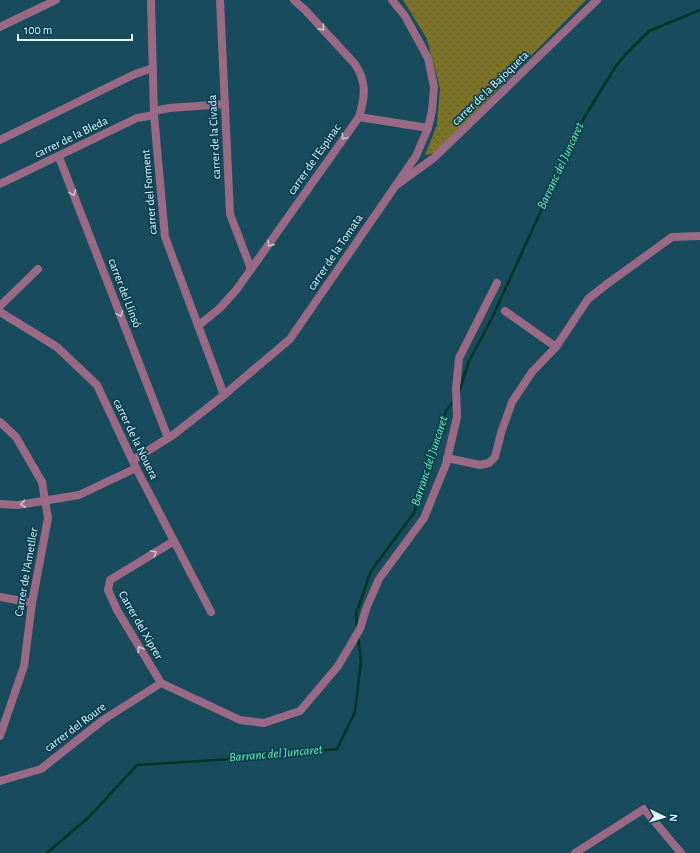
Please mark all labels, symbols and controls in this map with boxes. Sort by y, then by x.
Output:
scale bar [18,16,132,42]
one-way arrow [317,23,324,31]
text: 100 m [24,24,52,36]
street label: carrer de la Bajoqueta [449,48,532,128]
street label: carrer de la Civada [206,94,222,180]
street label: carrer de la Bleda [32,114,110,160]
water label: Barranc del Juncaret [535,120,587,211]
street label: carrer de l'Espinac [285,121,343,197]
one-way arrow [342,133,349,140]
street label: carrer del Forment [139,149,159,235]
one-way arrow [68,190,76,197]
street label: carrer de la Tomata [305,212,365,292]
one-way arrow [268,239,275,246]
street label: carrer del Llinsó [106,257,144,329]
one-way arrow [115,311,123,318]
street label: carrer de la Nouera [111,397,161,482]
water label: Barranc del Juncaret [409,414,451,508]
one-way arrow [20,499,26,508]
street label: Carrer de l'Ametller [12,527,40,617]
one-way arrow [150,551,157,558]
street label: Carrer del Xiprer [117,589,165,661]
one-way arrow [138,646,145,653]
street label: carrer del Roure [42,700,108,754]
water label: Barranc del Juncaret [229,743,324,765]
north arrow [644,797,684,837]
text: N [668,814,679,822]

